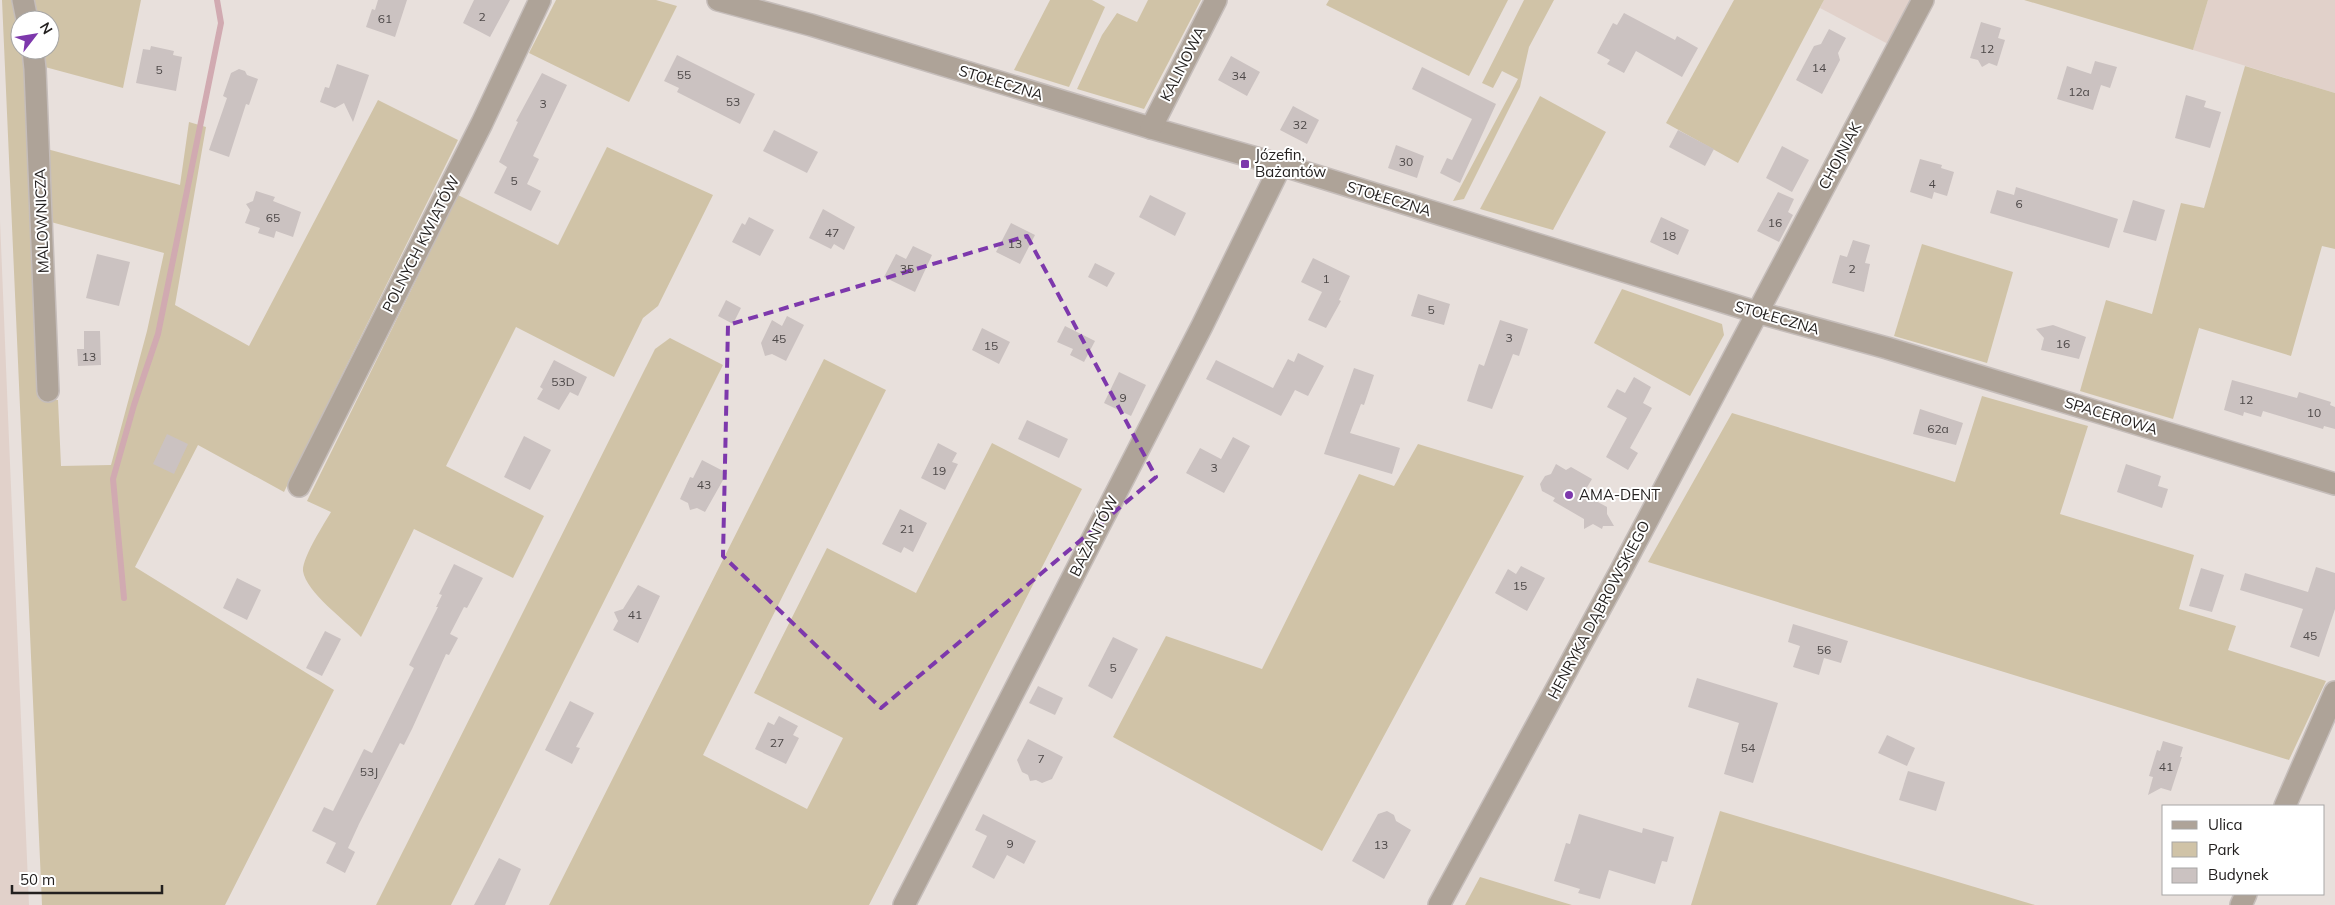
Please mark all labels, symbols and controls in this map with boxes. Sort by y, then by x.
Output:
house number: 2 [478,9,486,24]
north arrow [10,10,60,60]
house number: 61 [378,11,392,26]
text: N [36,19,57,37]
street label: KALINOWA [1156,23,1210,104]
house number: 12 [1980,41,1994,56]
house number: 14 [1812,60,1826,75]
street label: STOŁECZNA [957,61,1046,104]
house number: 5 [155,62,163,77]
house number: 55 [677,67,691,82]
house number: 34 [1232,68,1246,83]
house number: 12a [2068,84,2090,99]
house number: 53 [726,94,740,109]
house number: 3 [539,96,547,111]
house number: 32 [1293,117,1307,132]
street label: CHOJNIAK [1814,118,1865,193]
place label: Józefin, Bażantów [1255,145,1326,181]
house number: 30 [1399,154,1413,169]
marker: Józefin, Bażantów [1239,158,1251,170]
street label: MALOWNICZA [30,168,53,274]
street label: POLNYCH KWIATÓW [378,172,463,315]
house number: 5 [510,173,518,188]
house number: 4 [1928,176,1936,191]
street label: STOŁECZNA [1345,177,1434,220]
house number: 6 [2015,196,2023,211]
house number: 65 [266,210,280,225]
house number: 16 [1768,215,1782,230]
house number: 47 [825,225,839,240]
house number: 18 [1662,228,1676,243]
house number: 13 [1008,236,1022,251]
house number: 35 [900,261,914,276]
house number: 2 [1848,261,1856,276]
house number: 1 [1322,271,1330,286]
street label: STOŁECZNA [1733,296,1822,339]
house number: 5 [1427,302,1435,317]
house number: 3 [1505,330,1513,345]
house number: 45 [772,331,786,346]
house number: 16 [2056,336,2070,351]
house number: 15 [984,338,998,353]
house number: 13 [82,349,96,364]
house number: 53D [551,374,575,389]
house number: 9 [1119,390,1127,405]
street label: SPACEROWA [2062,392,2160,439]
house number: 12 [2239,392,2253,407]
house number: 10 [2307,405,2321,420]
house number: 62a [1927,421,1949,436]
house number: 3 [1210,460,1218,475]
house number: 19 [932,463,946,478]
house number: 43 [697,477,711,492]
place label: AMA-DENT [1579,485,1660,504]
marker: AMA-DENT [1563,489,1575,501]
street label: BAŻANTÓW [1065,492,1122,579]
street label: HENRYKA DĄBROWSKIEGO [1543,517,1654,702]
house number: 21 [900,521,914,536]
house number: 15 [1513,578,1527,593]
house number: 41 [628,607,642,622]
house number: 45 [2303,628,2317,643]
house number: 56 [1817,642,1831,657]
house number: 5 [1109,660,1117,675]
house number: 27 [770,735,784,750]
house number: 54 [1741,740,1755,755]
house number: 7 [1037,751,1045,766]
house number: 41 [2159,759,2173,774]
house number: 53J [360,764,378,779]
legend [2162,805,2325,895]
text: Ulica [2208,815,2242,834]
house number: 9 [1006,836,1014,851]
house number: 13 [1374,837,1388,852]
text: Park [2208,840,2240,859]
scale bar [12,862,162,894]
text: Budynek [2208,865,2269,884]
text: 50 m [20,870,55,889]

